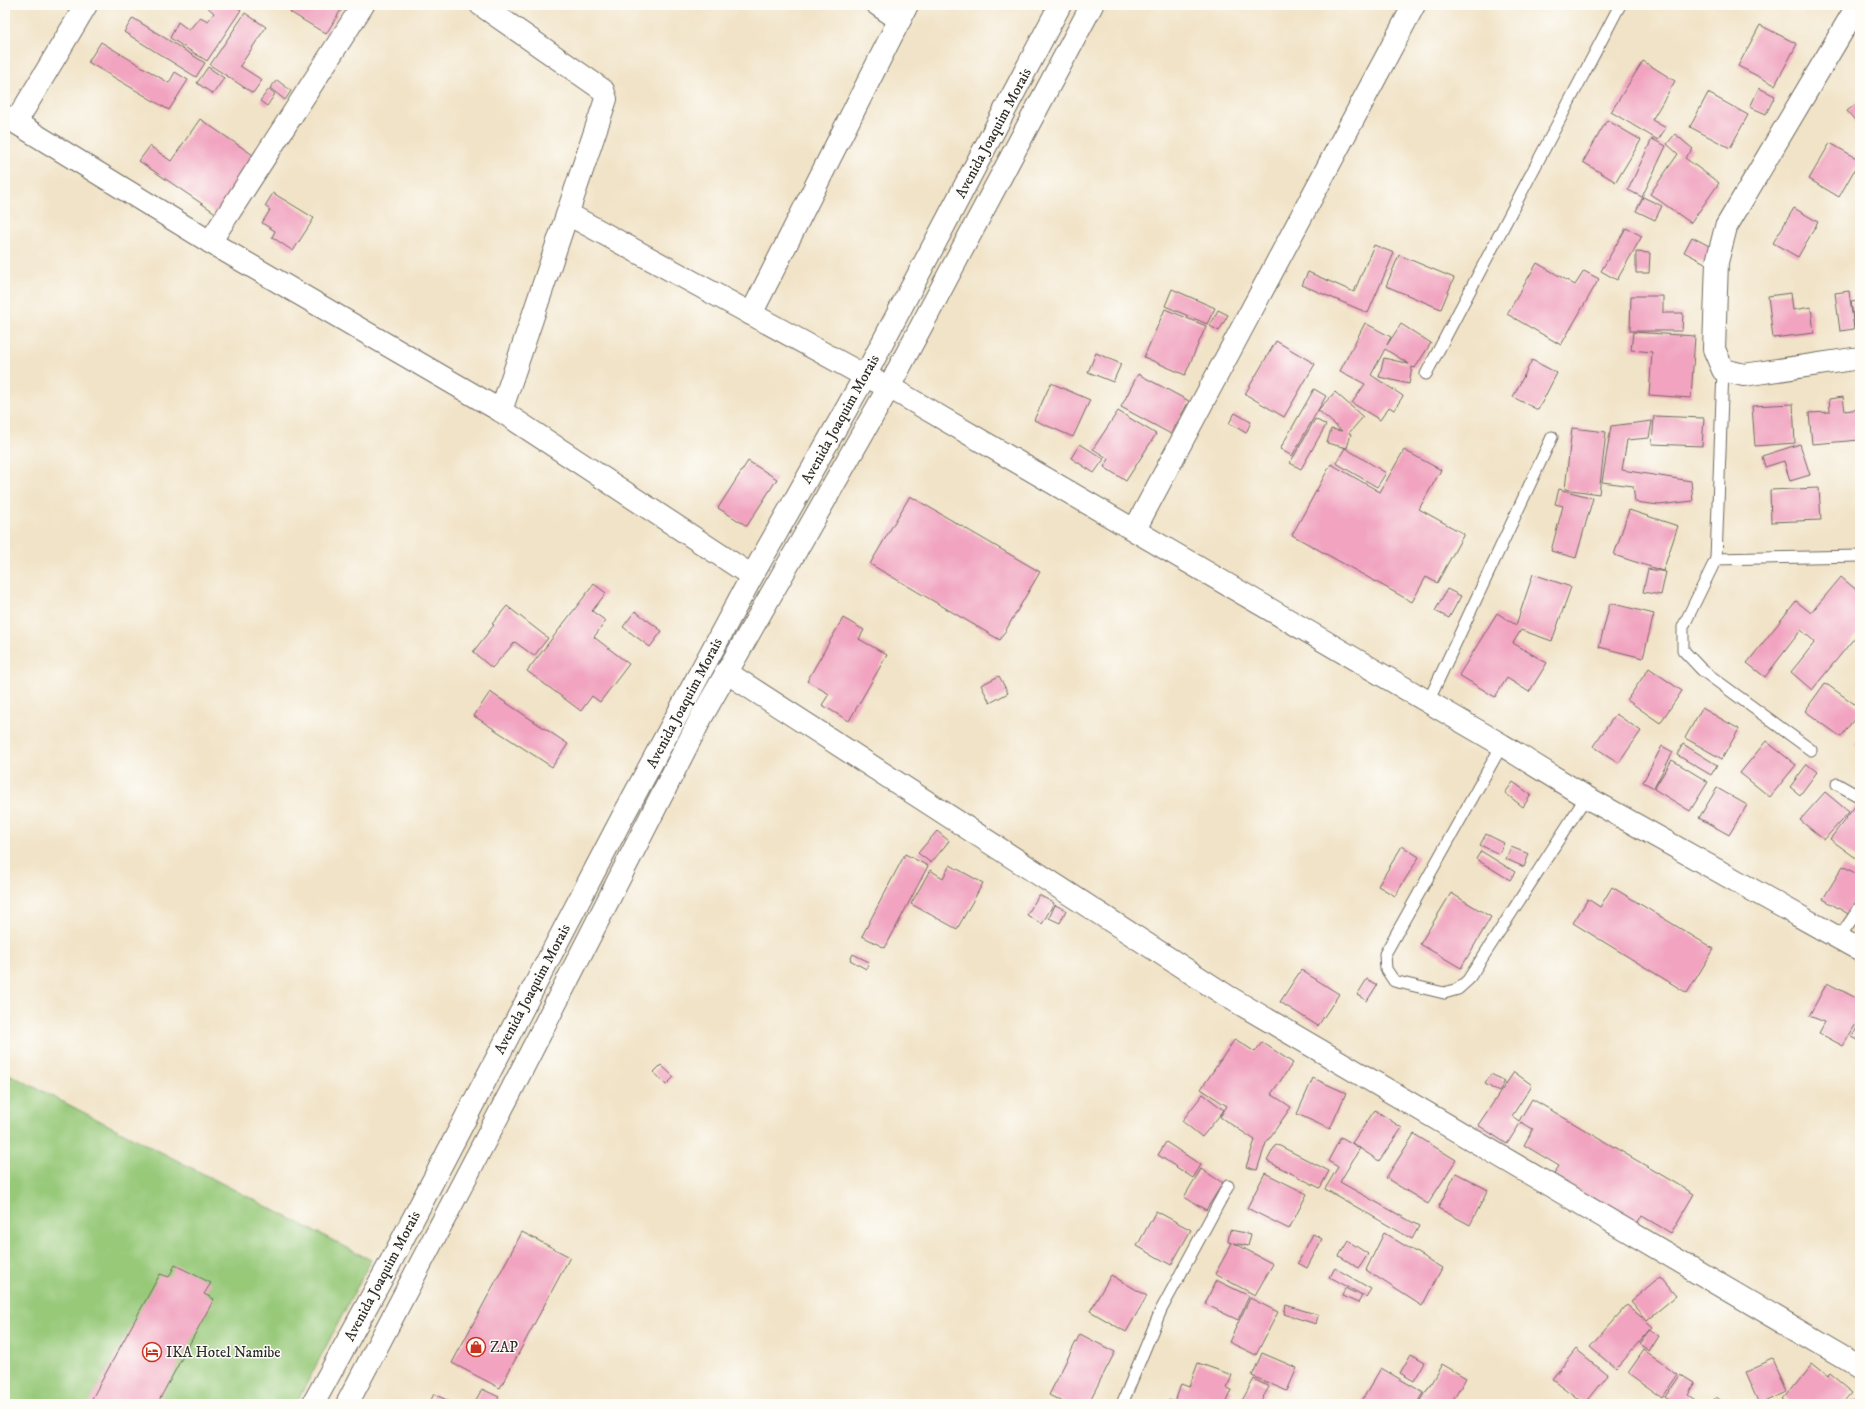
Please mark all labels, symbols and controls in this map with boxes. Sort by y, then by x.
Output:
street label: Avenida Joaquim Morais [951,65,1036,202]
street label: Avenida Joaquim Morais [797,351,884,487]
street label: Avenida Joaquim Morais [642,635,727,772]
street label: Avenida Joaquim Morais [490,921,575,1058]
street label: Avenida Joaquim Morais [340,1208,425,1345]
shop icon: ZAP [465,1336,487,1358]
place label: ZAP [490,1338,518,1357]
hotel icon: IKA Hotel Namibe [141,1341,163,1363]
place label: IKA Hotel Namibe [166,1343,281,1362]

